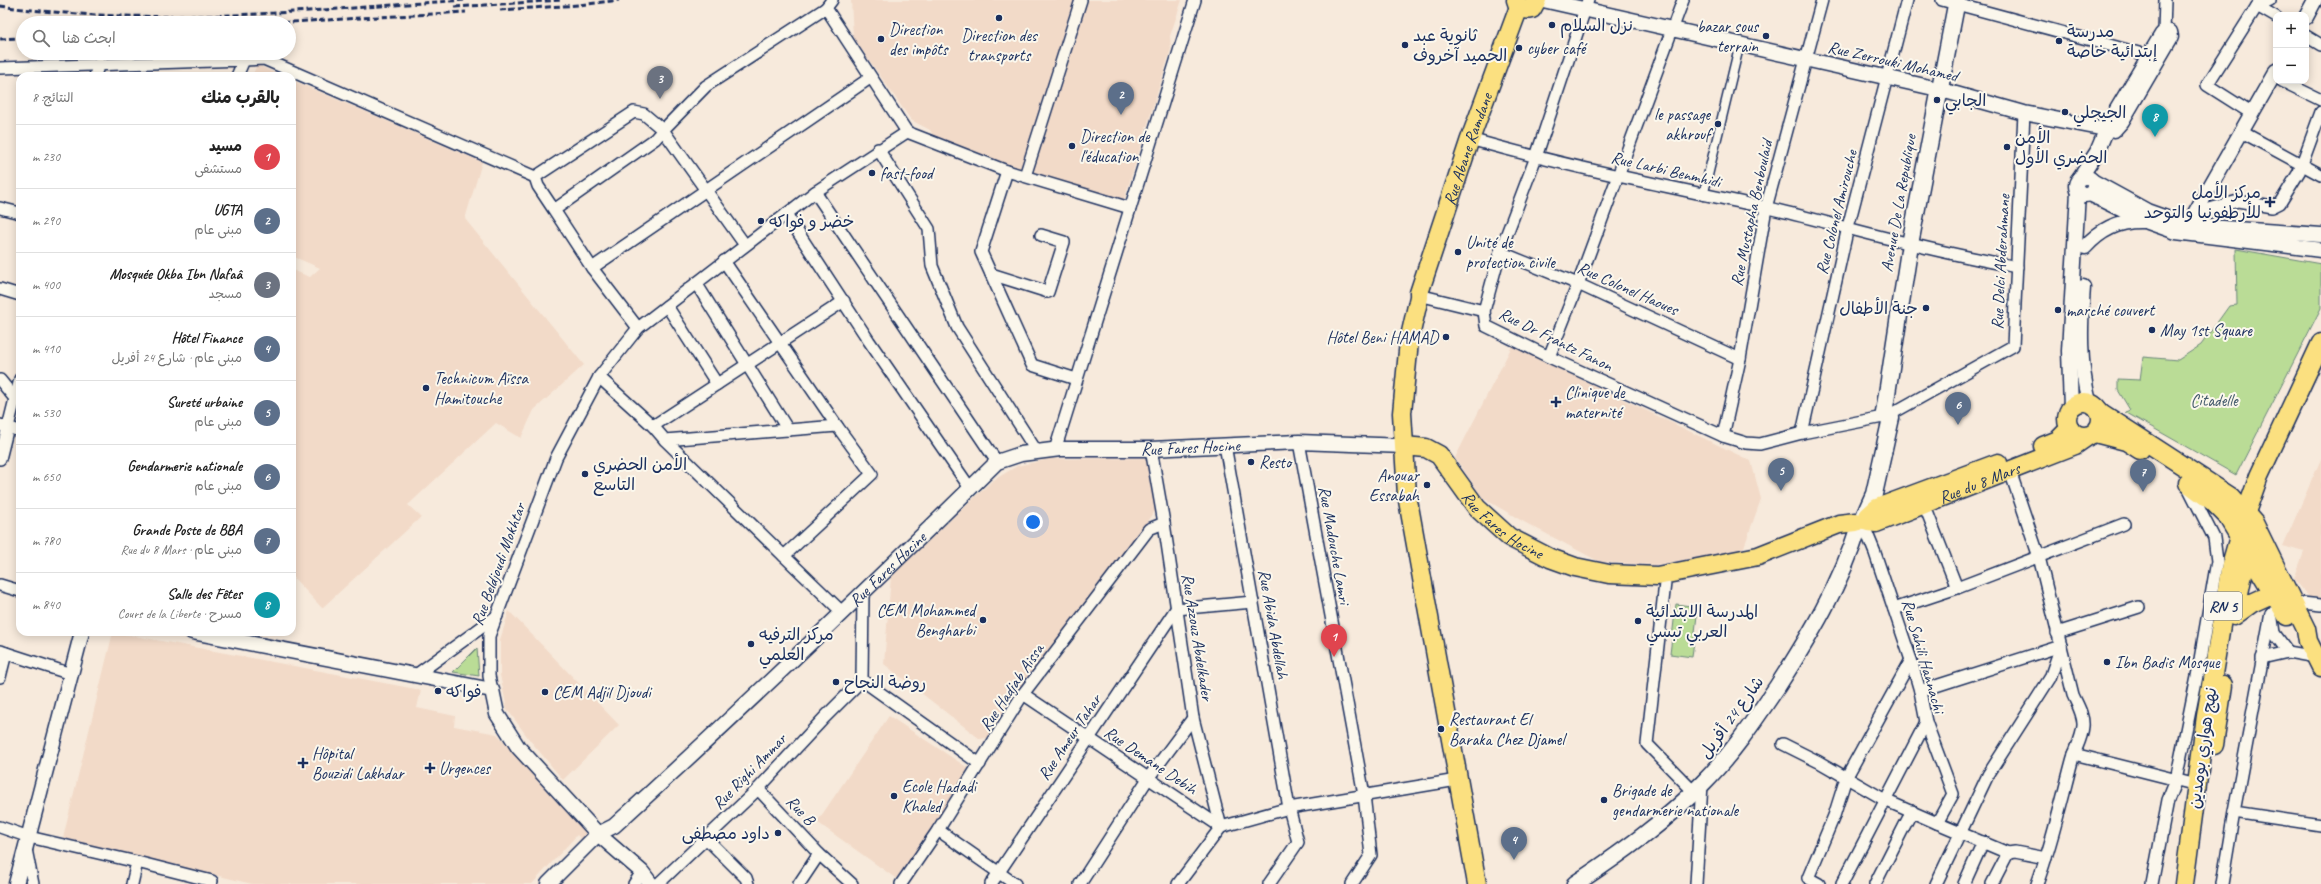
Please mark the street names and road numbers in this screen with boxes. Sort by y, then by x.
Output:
street label: Rue Zerrouki Mohamed [1826,36,1962,87]
street label: Rue Abane Ramdane [1439,89,1498,208]
street label: Avenue De La Republique [1876,131,1921,273]
street label: Rue Mustapha Benboulaid [1726,135,1778,288]
street label: Rue Colonel Amirouche [1811,146,1862,276]
street label: Rue Larbi Benmhidi [1609,147,1724,193]
street label: Rue Delci Abderahmane [1986,193,2015,330]
street label: Rue Colonel Haoues [1574,257,1683,321]
street label: Rue Dr Frantz Fanon [1496,303,1617,377]
street label: Rue Fares Hocine [1141,435,1242,460]
street label: Rue du 8 Mars [1936,457,2024,508]
street label: Rue Madouche Lamri [1314,484,1356,608]
street label: Rue Fares Hocine [1457,487,1548,564]
street label: Rue Beldjoudi Mokhtar [467,498,531,628]
street label: Rue Fares Hocine [845,526,932,611]
street label: Rue Abida Abdellah [1254,568,1294,681]
street label: Rue Azzouz Abdelkader [1177,572,1218,704]
road number: RN 5 [2204,592,2242,620]
street label: Rue Sahili Hannachi [1897,597,1950,717]
street label: Rue Hadjab Aissa [975,638,1049,735]
street label: شارع 24 أفريل [1694,672,1769,763]
street label: نهج هواري بومدين [2184,686,2223,810]
street label: Rue Ameur Tahar [1033,689,1107,784]
street label: Rue Demane Debih [1100,722,1202,800]
street label: Rue Righi Ammar [708,728,792,814]
street label: Rue B [782,791,821,831]

